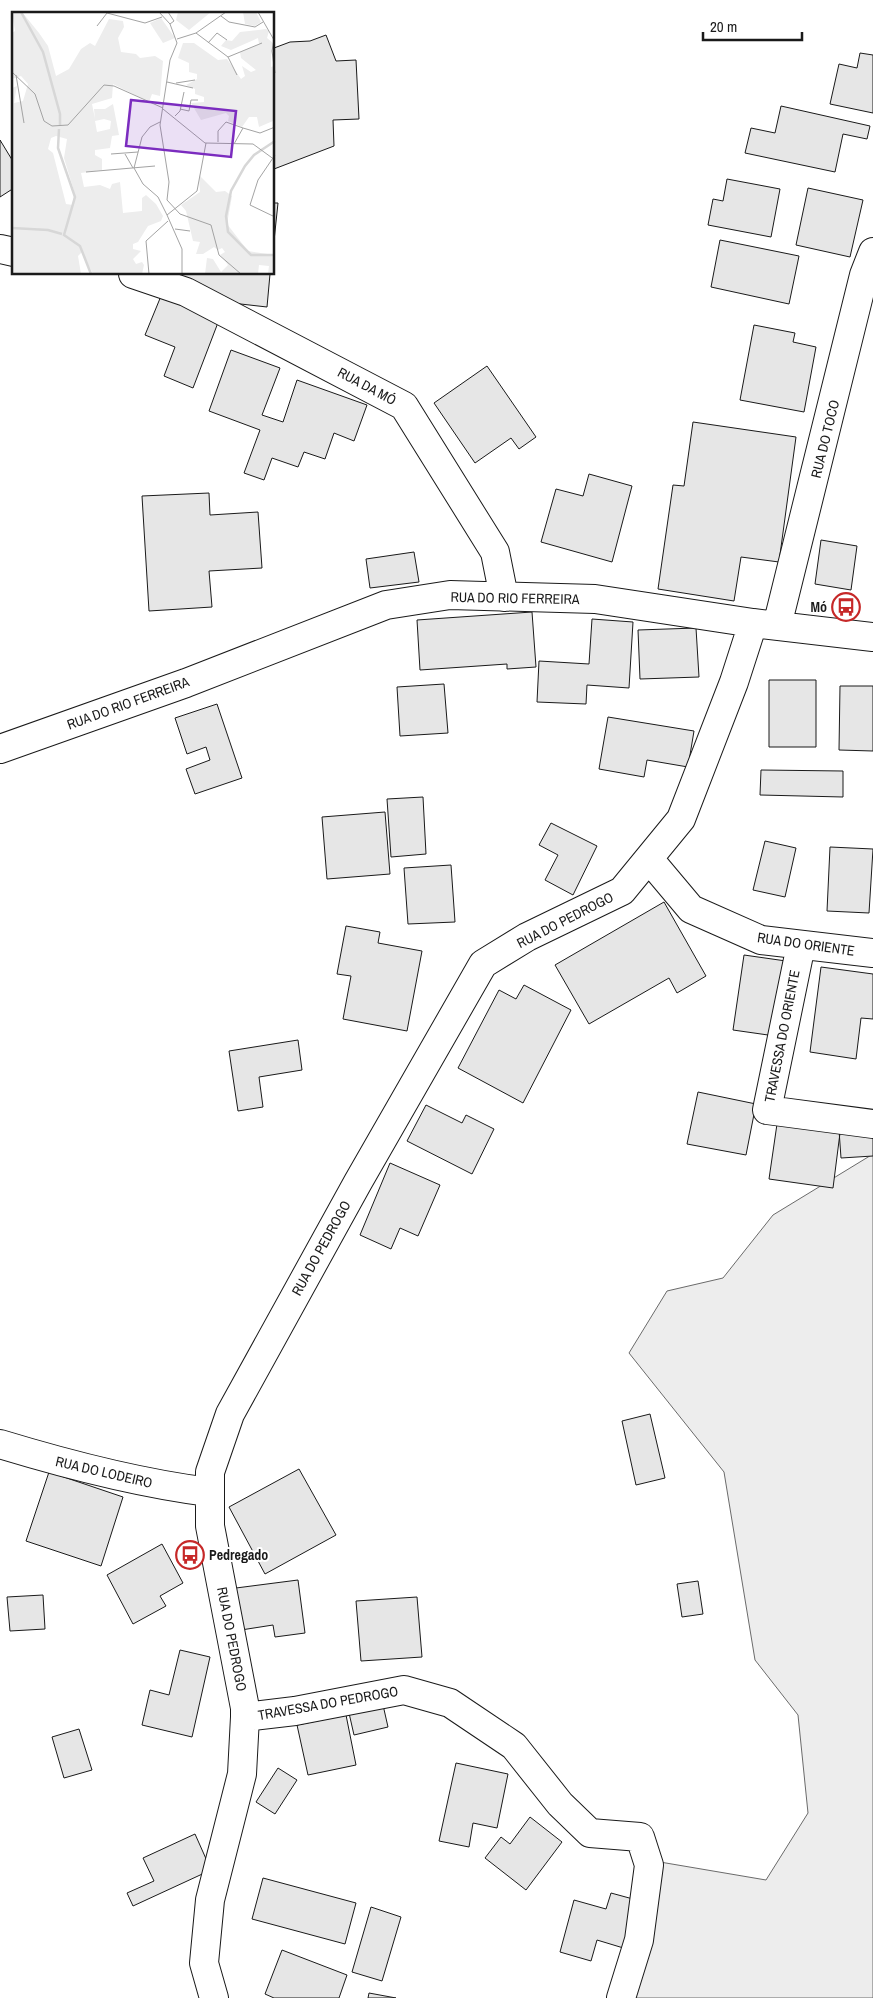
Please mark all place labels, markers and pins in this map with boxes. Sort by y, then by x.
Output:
bus stop icon: Mó [831,592,861,622]
place label: Mó [810,598,827,616]
bus stop icon: Pedregado [175,1540,205,1570]
place label: Pedregado [209,1546,268,1564]

